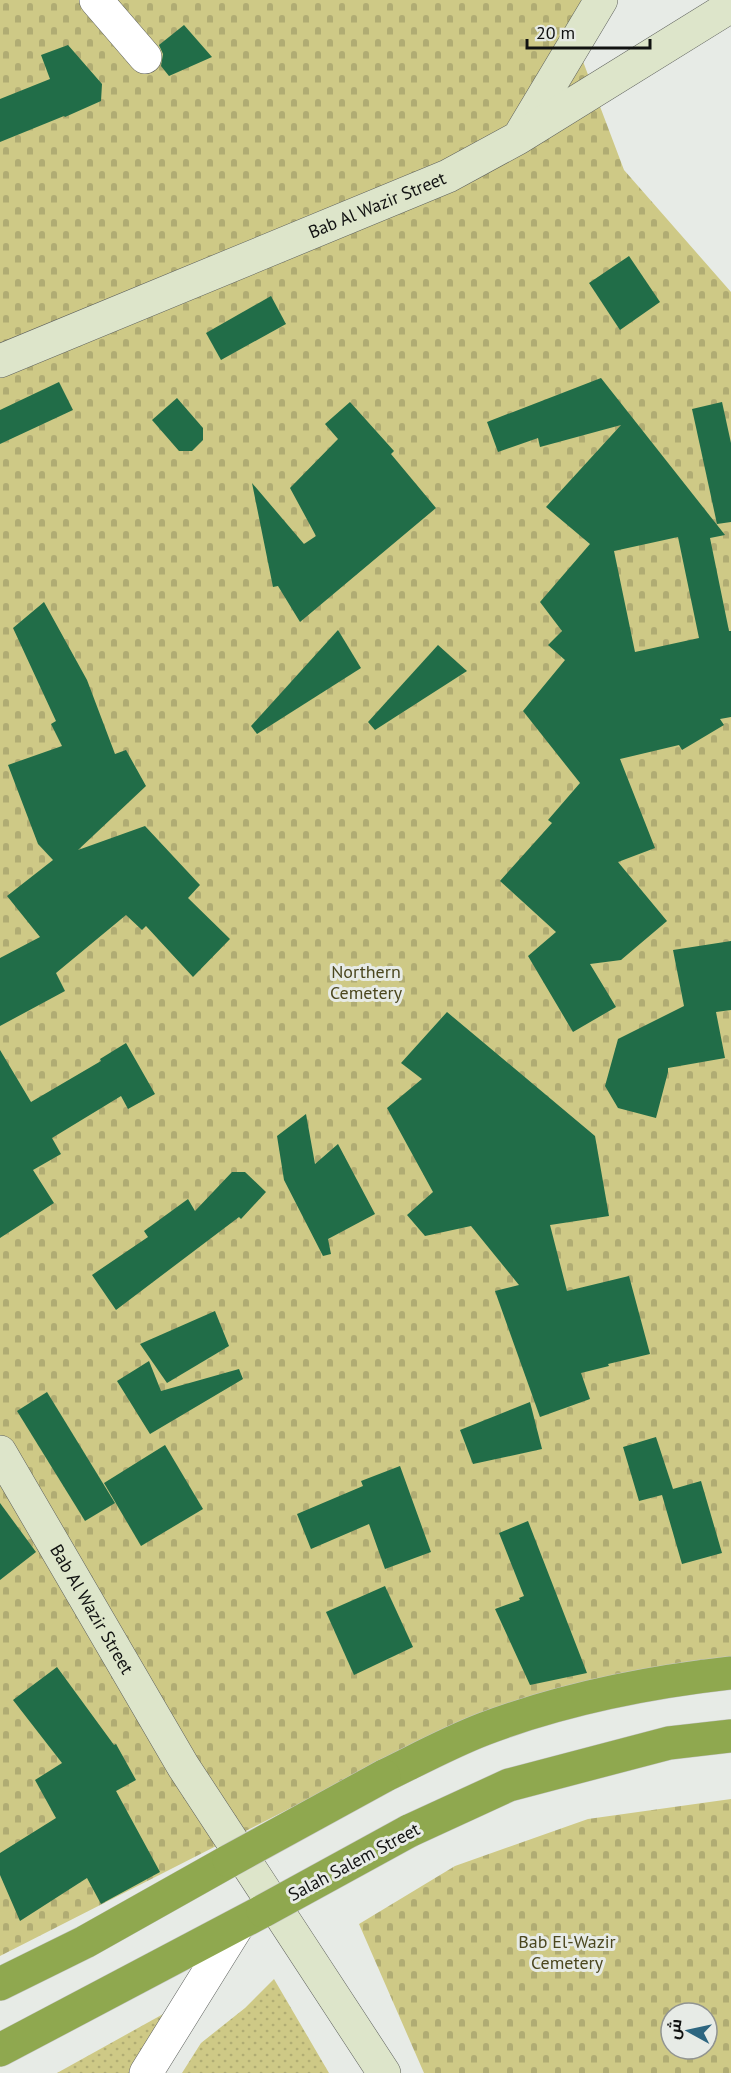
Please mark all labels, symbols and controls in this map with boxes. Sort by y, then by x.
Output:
scale bar [527,12,650,50]
text: 20 m [536,21,575,44]
street label: Bab Al Wazir Street [305,166,449,243]
park label: Northern Cemetery [330,960,403,1004]
street label: Bab Al Wazir Street [45,1540,139,1678]
street label: Salah Salem Street [284,1817,423,1906]
park label: Bab El-Wazir Cemetery [518,1930,616,1974]
north arrow [659,2001,719,2061]
text: ش [663,2017,685,2040]

